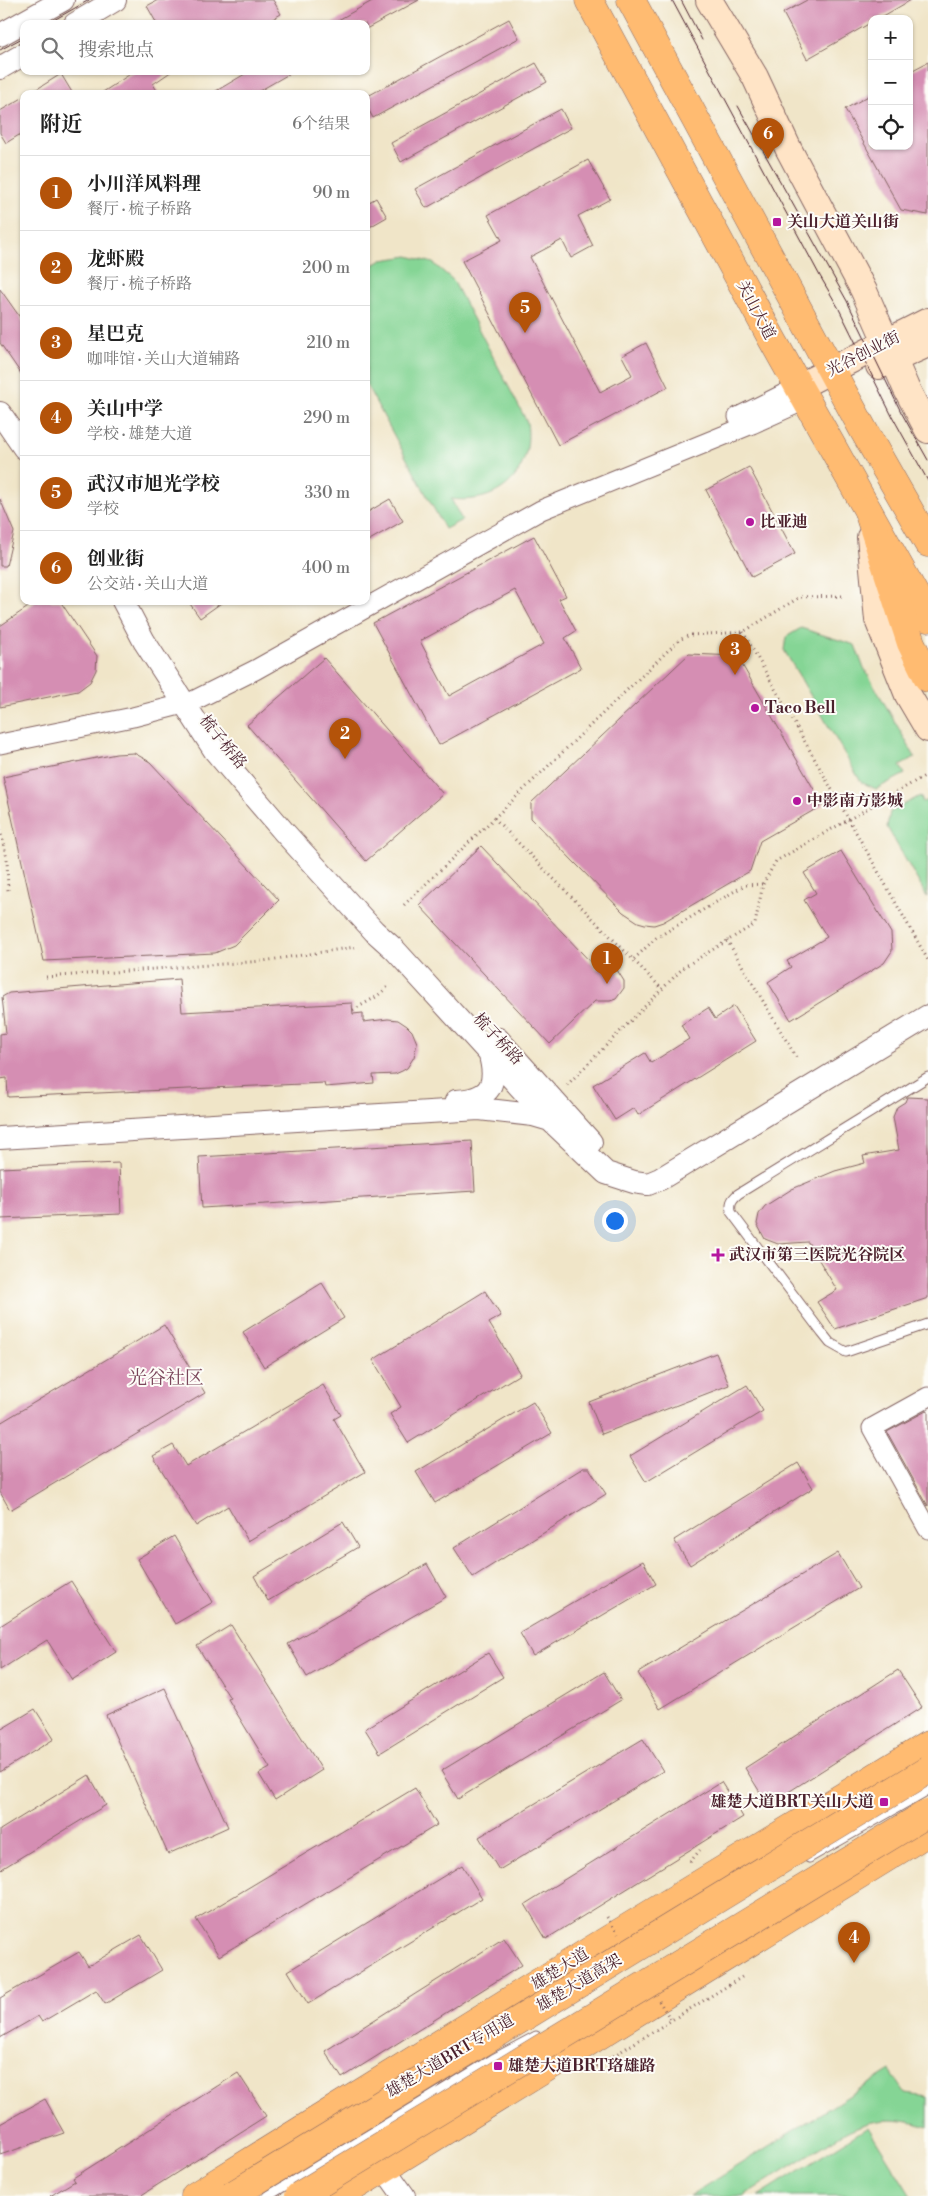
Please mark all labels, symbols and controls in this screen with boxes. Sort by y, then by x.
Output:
map controls [868,15,913,150]
button: + [868,15,913,60]
search box [20,20,370,75]
icon: search [38,34,66,62]
text: 搜索地点 [78,38,154,62]
button: − [868,60,913,105]
button: locate [868,105,913,150]
text: 附近 [40,112,82,138]
text: 6个结果 [292,114,350,134]
pin: 6 [752,118,784,159]
text: 小川洋风料理 [87,172,201,196]
text: 1 [52,183,60,203]
text: 90 m [312,183,350,203]
text: 餐厅 · 梳子桥路 [87,199,192,219]
place label: 关山大道关山街 [787,212,899,232]
marker: 关山大道关山街 [771,216,783,228]
text: 龙虾殿 [87,247,144,271]
text: 2 [51,258,61,278]
text: 200 m [302,258,350,278]
text: 餐厅 · 梳子桥路 [87,274,192,294]
street label: 关山大道 [732,277,780,343]
pin: 5 [509,292,541,333]
text: 星巴克 [87,322,144,346]
street label: 光谷创业街 [823,327,903,381]
text: 3 [51,333,61,353]
text: 210 m [306,333,350,353]
text: 咖啡馆 · 关山大道辅路 [87,349,240,369]
text: 关山中学 [87,397,163,421]
text: 4 [51,408,61,428]
text: 290 m [303,408,350,428]
text: 学校 · 雄楚大道 [87,424,192,444]
text: 武汉市旭光学校 [87,472,220,496]
text: 5 [51,483,61,503]
text: 330 m [304,483,350,503]
text: 学校 [87,499,119,519]
place label: 比亚迪 [760,512,808,532]
marker: 比亚迪 [744,516,756,528]
text: 创业街 [87,547,144,571]
text: 6 [51,558,61,578]
text: 400 m [302,558,350,578]
text: 公交站 · 关山大道 [87,574,208,594]
pin: 3 [719,634,751,675]
place label: Taco Bell [765,698,836,718]
marker: Taco Bell [749,702,761,714]
street label: 梳子桥路 [195,711,251,773]
pin: 2 [329,718,361,759]
place label: 中影南方影城 [807,791,903,811]
marker: 中影南方影城 [791,795,803,807]
pin: 1 [591,943,623,984]
street label: 梳子桥路 [469,1009,527,1069]
your location [602,1208,628,1234]
place label: 武汉市第三医院光谷院区 [729,1245,905,1265]
marker: 武汉市第三医院光谷院区 [711,1248,725,1262]
district label: 光谷社区 [128,1366,204,1390]
place label: 雄楚大道BRT关山大道 [711,1792,874,1812]
marker: 雄楚大道BRT关山大道 [878,1796,890,1808]
pin: 4 [838,1922,870,1963]
street label: 雄楚大道 [528,1944,592,1994]
street label: 雄楚大道高架 [533,1950,625,2016]
street label: 雄楚大道BRT专用道 [382,2010,518,2102]
place label: 雄楚大道BRT珞雄路 [508,2056,655,2076]
marker: 雄楚大道BRT珞雄路 [492,2060,504,2072]

